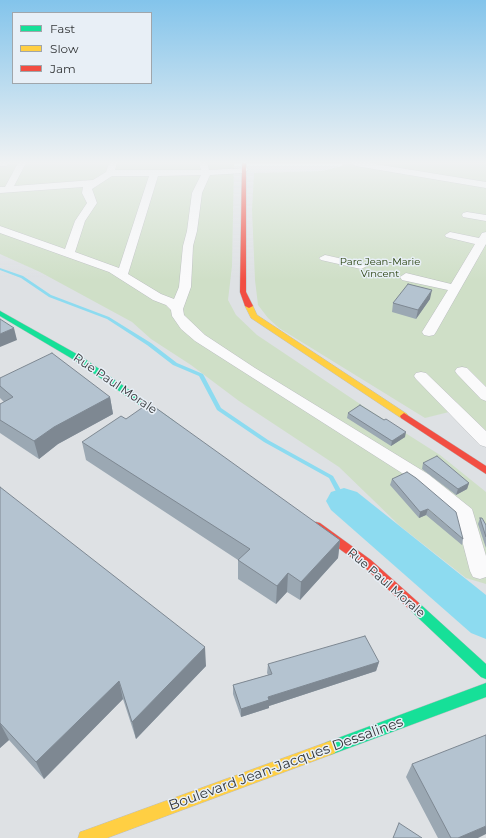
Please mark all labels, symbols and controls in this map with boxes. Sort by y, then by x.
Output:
legend [12,12,152,84]
text: Fast [50,21,75,36]
text: Slow [50,41,79,56]
text: Jam [50,61,76,76]
park label: Parc Jean-Marie Vincent [340,256,420,280]
street label: Rue Paul Morale [70,351,160,417]
street label: Rue Paul Morale [344,545,428,621]
street label: Boulevard Jean-Jacques Dessalines [167,714,405,814]

